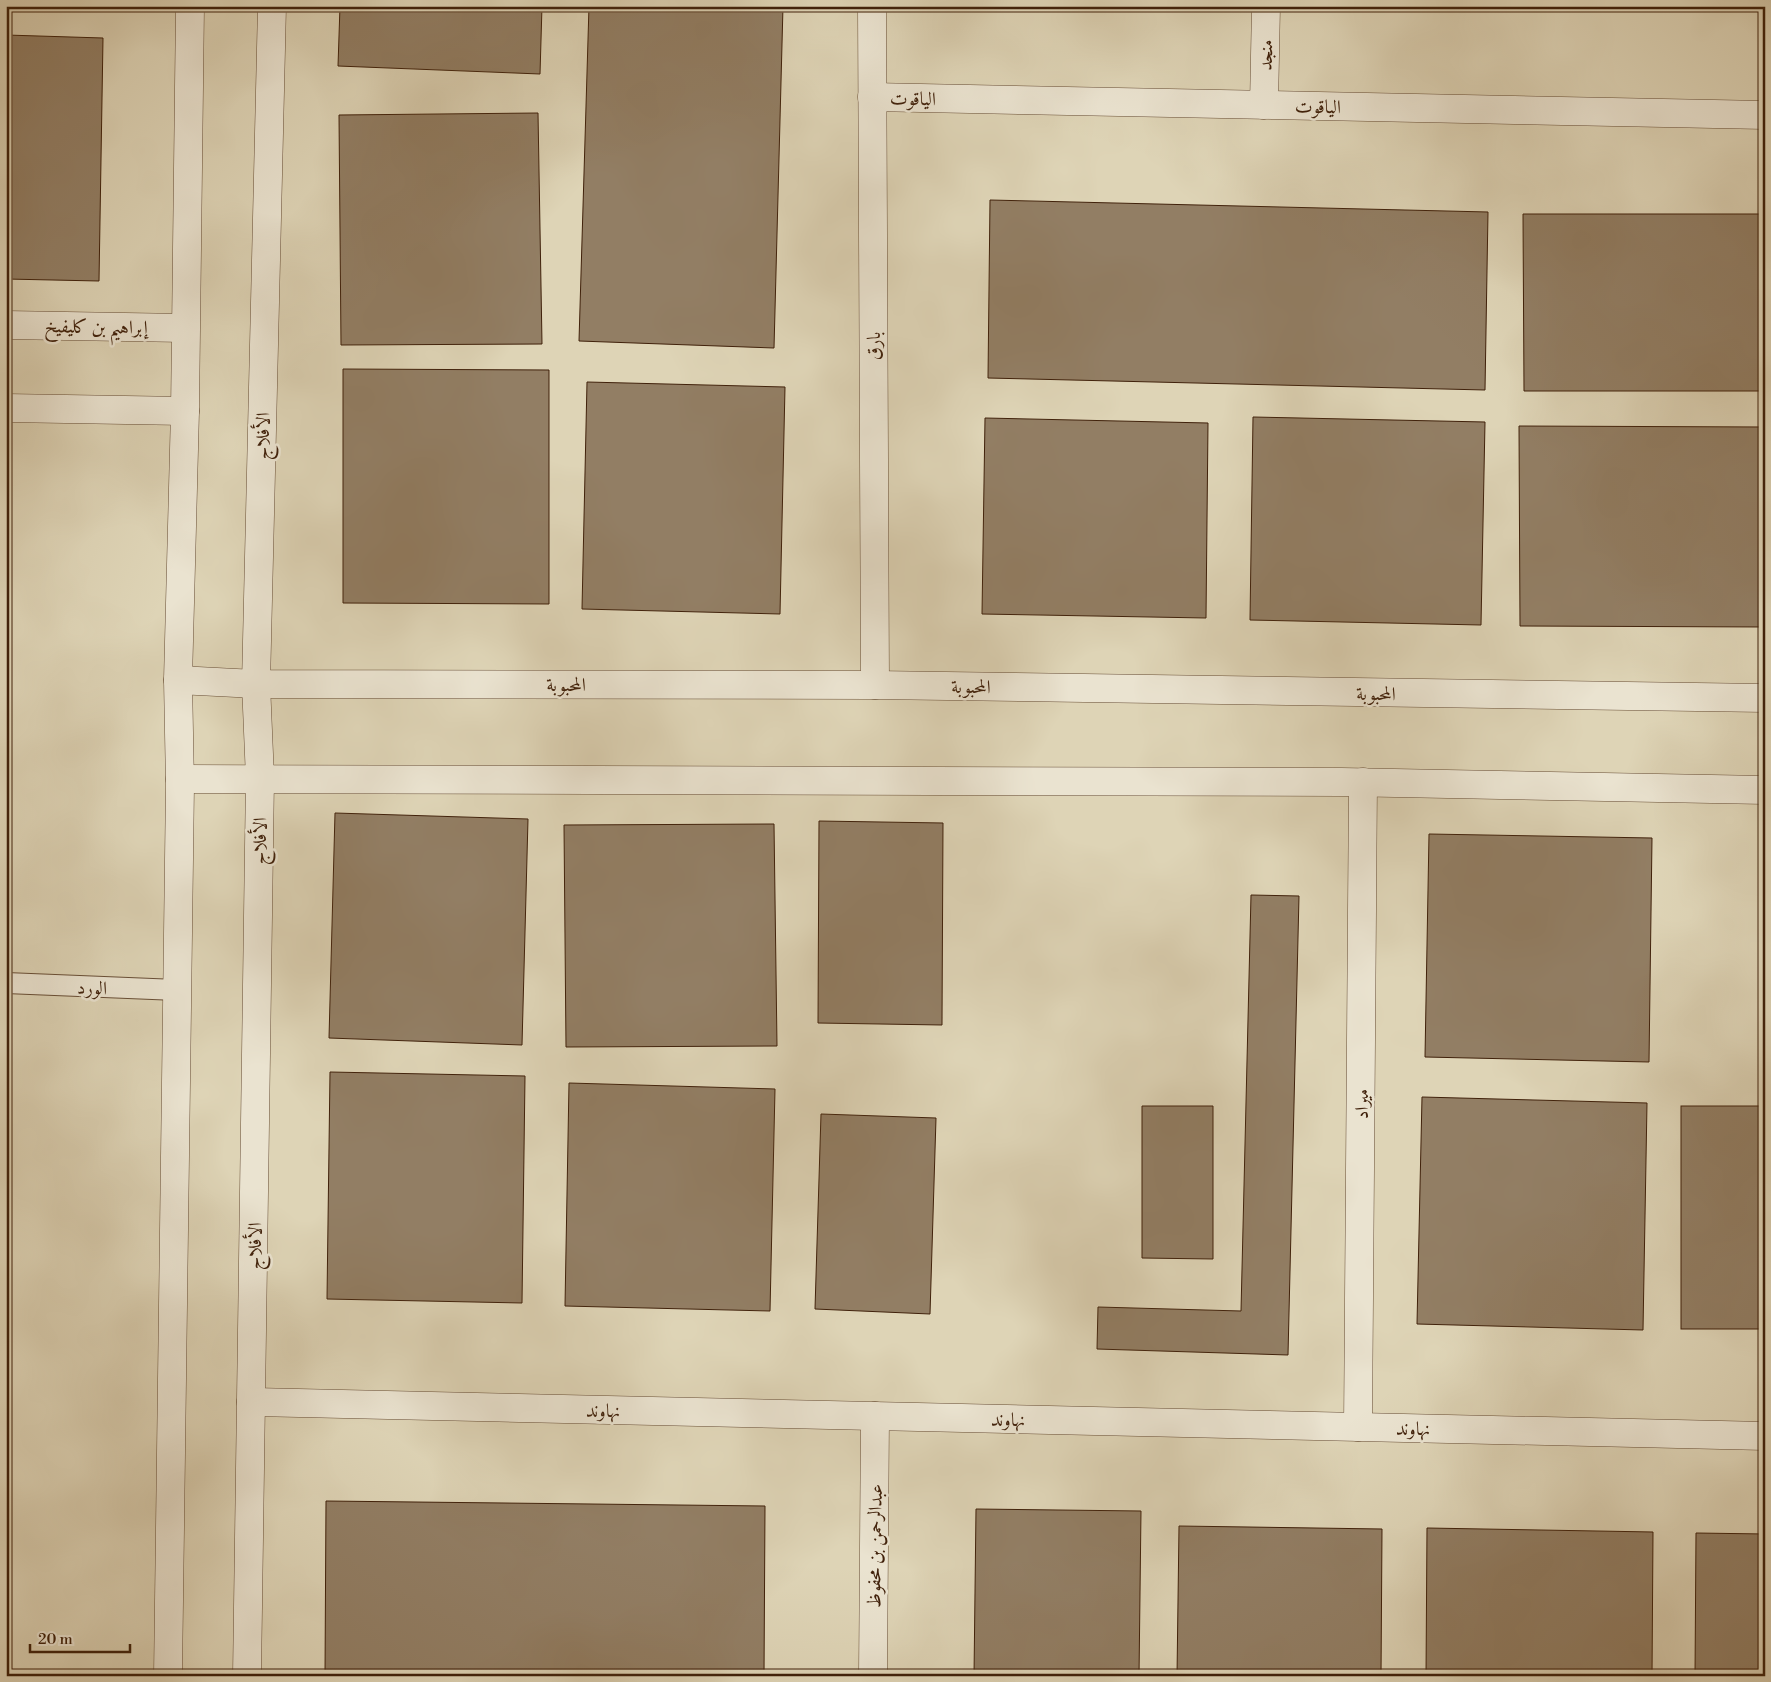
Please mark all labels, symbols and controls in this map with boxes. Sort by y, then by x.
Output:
street label: منجد [1254,39,1278,71]
street label: الياقوت [890,87,936,111]
street label: الياقوت [1295,95,1341,119]
street label: إبراهيم بن كليفيخ [44,314,150,347]
street label: بارق [862,332,886,360]
street label: الأفلاج [249,412,280,460]
street label: المحبوبة [546,673,586,697]
street label: المحبوبة [951,675,991,699]
street label: المحبوبة [1356,682,1396,706]
street label: الأفلاج [246,817,277,865]
street label: الورد [76,975,107,1001]
street label: ميراد [1350,1089,1374,1119]
street label: الأفلاج [241,1222,272,1270]
street label: نهاوند [586,1399,620,1423]
street label: نهاوند [991,1408,1025,1432]
street label: نهاوند [1396,1417,1430,1441]
street label: عبدالرحمن بن محفوظ [862,1484,889,1608]
scale bar [30,1622,130,1654]
text: 20 m [38,1630,73,1649]

